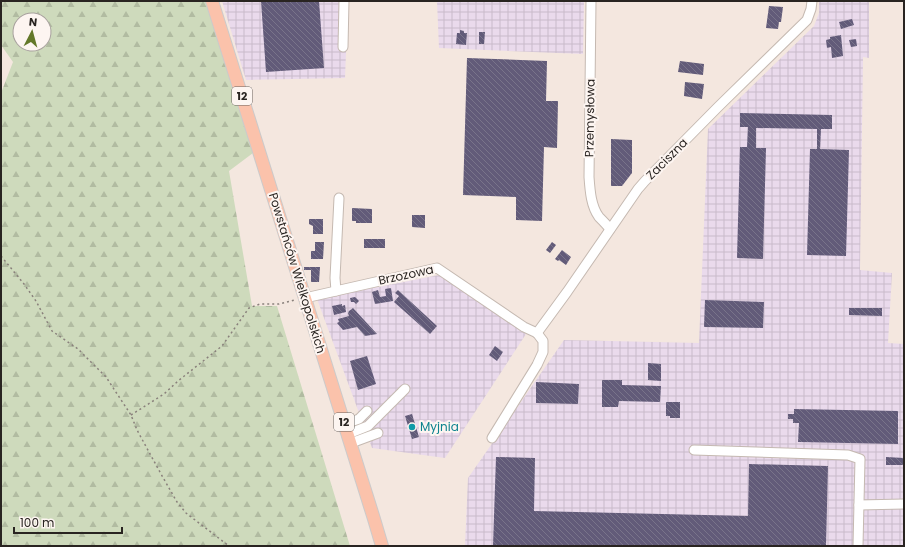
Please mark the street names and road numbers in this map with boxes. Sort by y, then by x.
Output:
street label: Przemysłowa [580,79,599,157]
road number: 12 [232,87,252,105]
street label: Zaciszna [642,134,691,183]
street label: Powstańców Wielkopolskich [265,191,330,355]
street label: Brzozowa [377,260,435,289]
road number: 12 [334,413,354,431]

